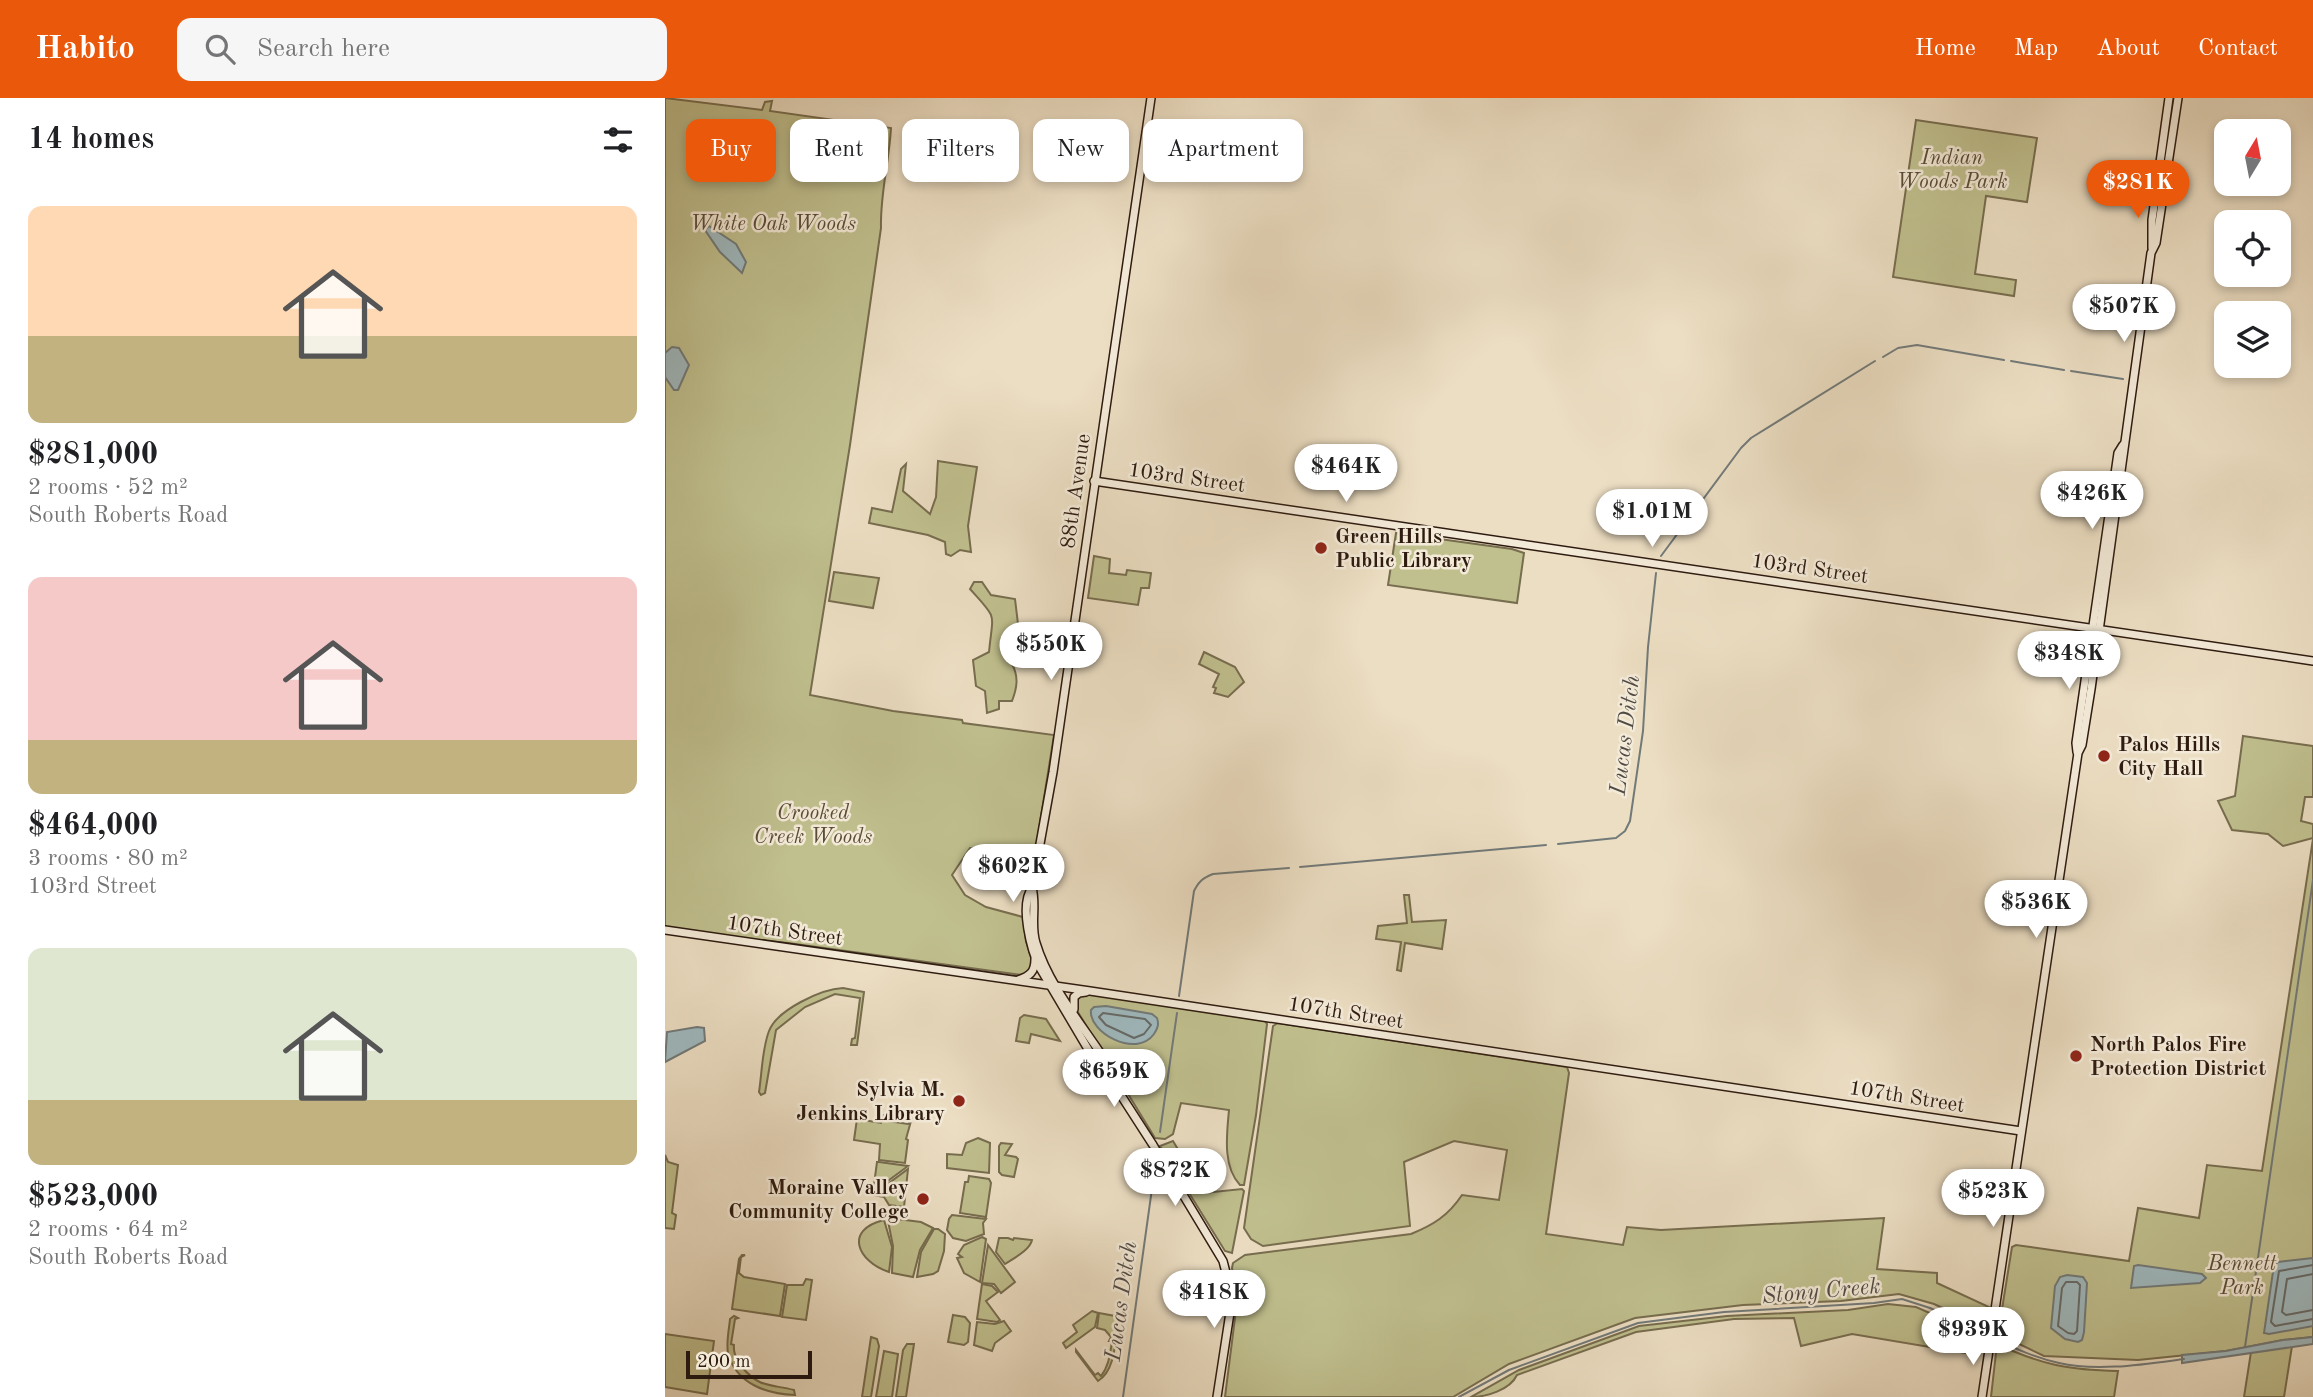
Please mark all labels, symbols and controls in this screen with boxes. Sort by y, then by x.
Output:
search box [177,18,667,81]
icon: search [201,30,239,68]
text: Habito [35,33,135,66]
text: Search here [257,36,390,62]
text: Home [1915,37,1976,61]
text: Map [2014,37,2058,61]
text: About [2096,37,2160,61]
text: Contact [2198,37,2278,61]
chip: Buy [686,119,776,182]
chip: Rent [790,119,888,182]
chip: Filters [902,119,1019,182]
chip: New [1033,119,1129,182]
chip: Apartment [1143,119,1303,182]
north arrow [2214,119,2291,196]
map controls [2214,119,2291,378]
icon: filters [599,121,637,159]
text: 14 homes [28,125,154,155]
park label: Indian Woods Park [1896,148,2008,193]
pin: $281K [2089,160,2187,220]
text: $281K [2102,171,2174,194]
button: locate [2214,210,2291,287]
park label: White Oak Woods [690,214,856,235]
icon: home [270,251,396,377]
pin: $507K [2075,285,2173,344]
text: $507K [2088,295,2160,318]
button: layers [2214,301,2291,378]
street label: 88th Avenue [1058,432,1095,550]
text: $281,000 [28,440,158,470]
pin: $464K [1297,444,1395,504]
text: $464K [1310,455,1382,478]
street label: 103rd Street [1127,460,1247,497]
pin: $426K [2043,472,2141,531]
text: 2 rooms · 52 m² [28,476,188,499]
text: $426K [2056,482,2128,505]
pin: $1.01M [1595,490,1709,549]
text: $1.01M [1612,500,1692,523]
text: South Roberts Road [28,504,228,527]
place label: Green Hills Public Library [1335,527,1472,572]
marker: Green Hills Public Library [1313,540,1329,556]
street label: 103rd Street [1750,551,1870,588]
icon: home [270,622,396,748]
pin: $550K [1002,622,1100,682]
pin: $348K [2020,632,2118,691]
text: $550K [1015,633,1087,656]
text: $348K [2033,642,2105,665]
water label: Lucas Ditch [1607,674,1644,798]
place label: Palos Hills City Hall [2118,735,2220,780]
marker: Palos Hills City Hall [2096,748,2112,764]
park label: Crooked Creek Woods [754,803,872,848]
text: $464,000 [28,811,158,841]
pin: $602K [964,844,1062,904]
text: 3 rooms · 80 m² [28,847,188,870]
text: $602K [977,855,1049,878]
text: 103rd Street [28,875,157,898]
pin: $536K [1987,880,2085,940]
text: $536K [2000,891,2072,914]
street label: 107th Street [725,913,844,950]
icon: home [270,993,396,1119]
street label: 107th Street [1286,994,1405,1033]
place label: North Palos Fire Protection District [2090,1035,2266,1080]
marker: North Palos Fire Protection District [2068,1048,2084,1064]
pin: $659K [1065,1049,1163,1109]
text: $659K [1078,1060,1150,1083]
street label: 107th Street [1847,1078,1966,1117]
place label: Sylvia M. Jenkins Library [796,1080,945,1125]
marker: Sylvia M. Jenkins Library [951,1093,967,1109]
pin: $872K [1126,1148,1224,1208]
text: $872K [1139,1159,1211,1182]
pin: $523K [1944,1170,2042,1229]
place label: Moraine Valley Community College [728,1178,909,1223]
text: $523K [1957,1180,2029,1203]
text: $523,000 [28,1182,158,1212]
marker: Moraine Valley Community College [915,1191,931,1207]
text: 2 rooms · 64 m² [28,1218,188,1241]
water label: Lucas Ditch [1102,1240,1141,1364]
text: South Roberts Road [28,1246,228,1269]
park label: Bennett Park [2206,1254,2277,1299]
pin: $418K [1165,1270,1263,1330]
water label: Stony Creek [1761,1275,1882,1309]
text: $418K [1178,1281,1250,1304]
pin: $939K [1924,1308,2022,1367]
text: $939K [1937,1318,2009,1341]
scale bar [686,1348,812,1380]
text: 200 m [697,1353,750,1372]

